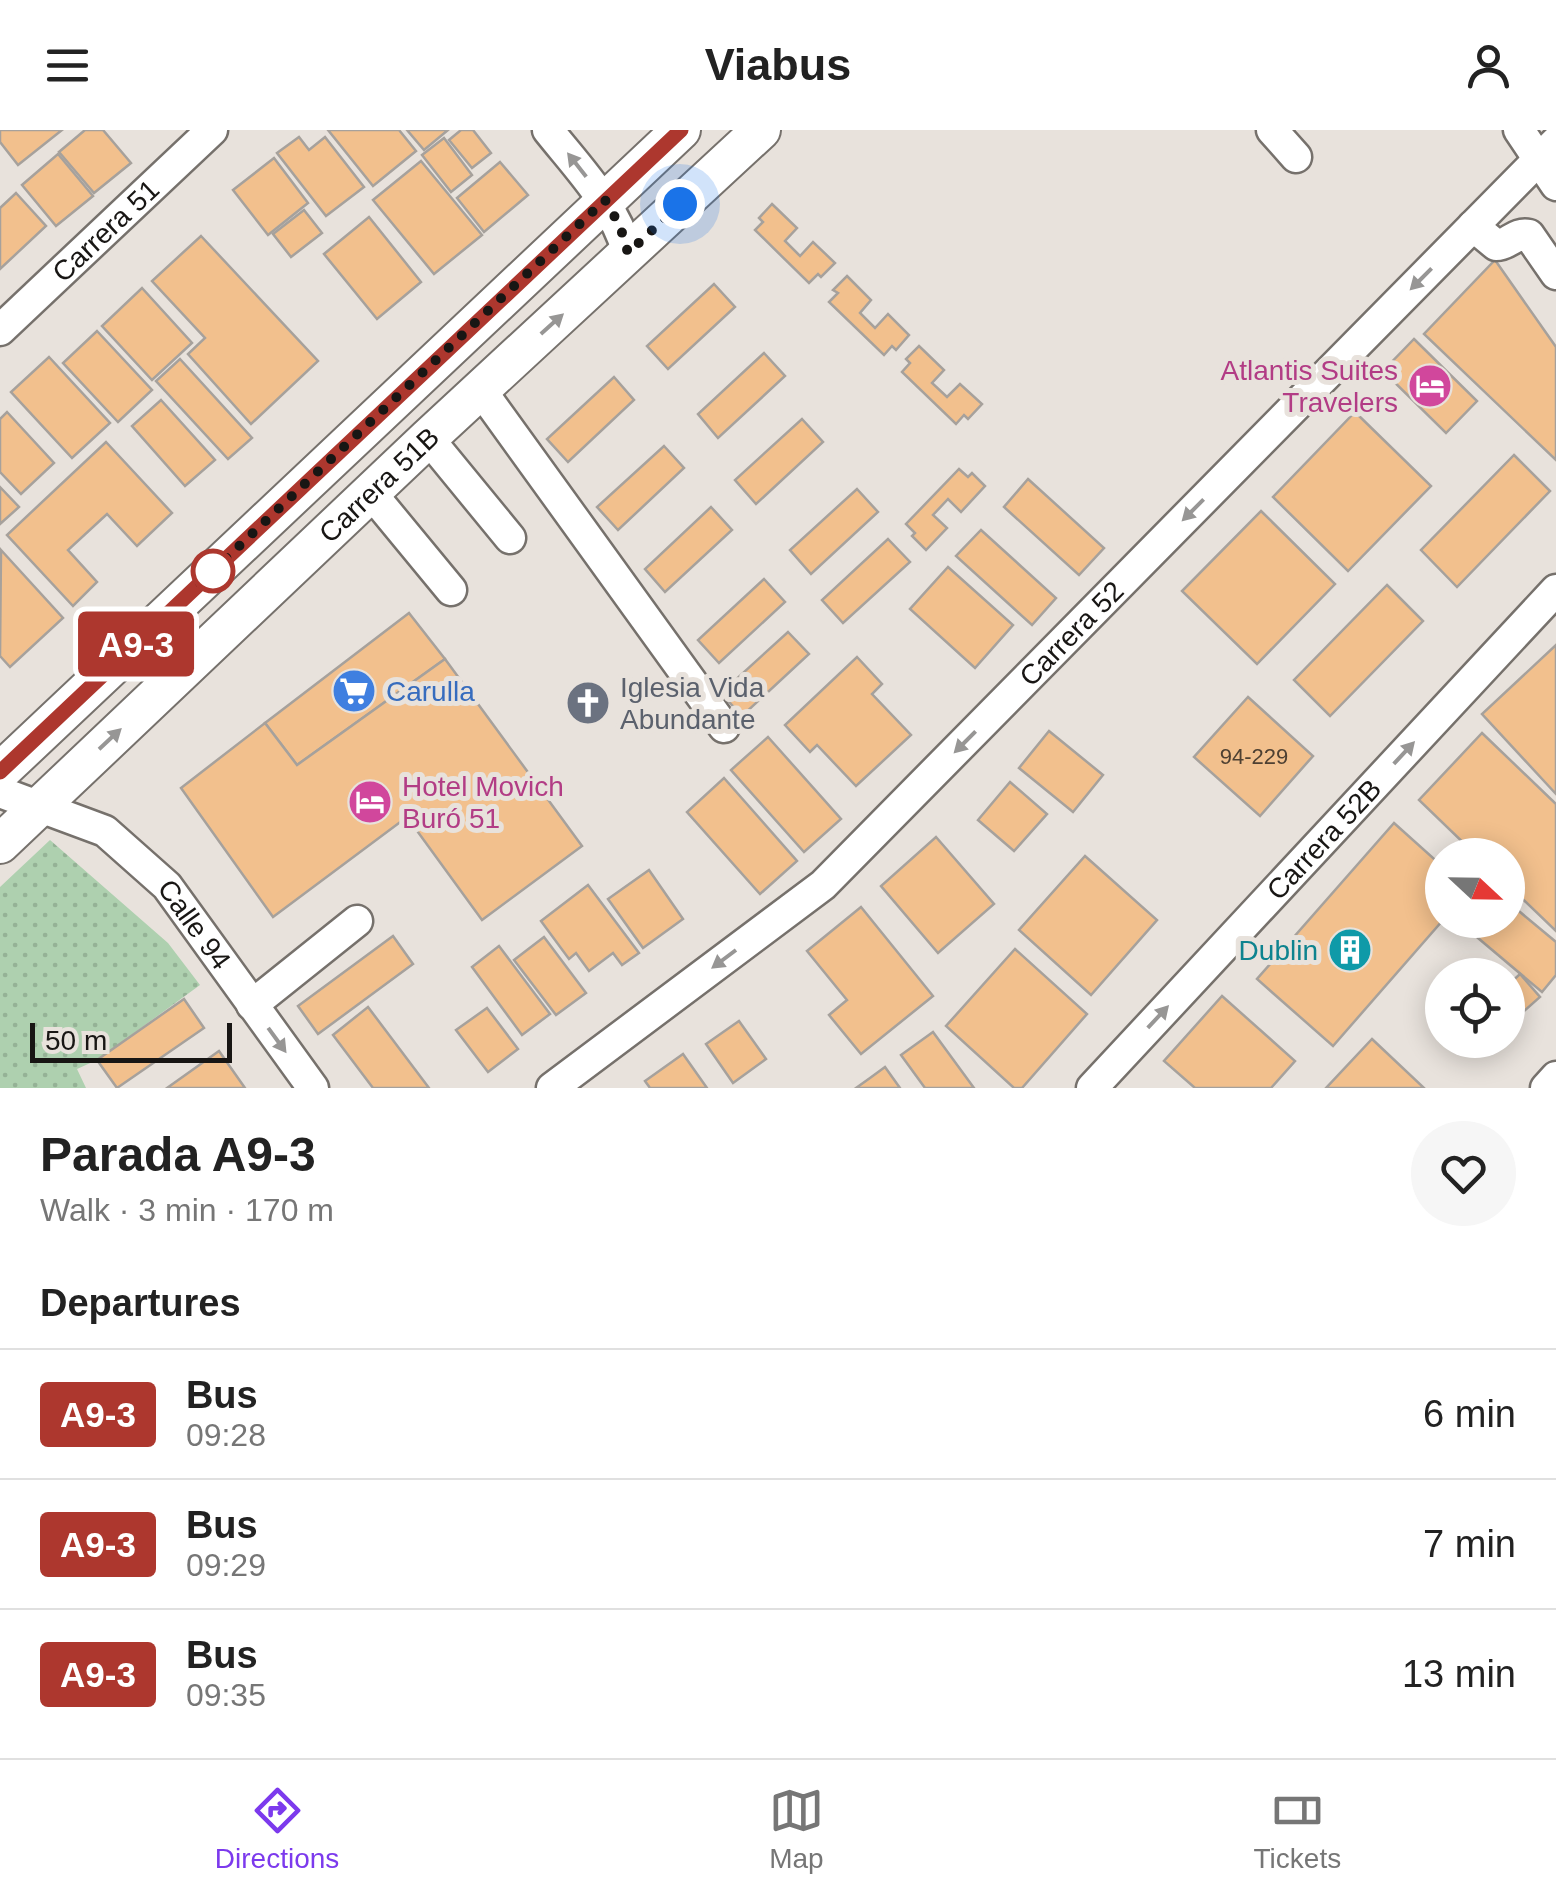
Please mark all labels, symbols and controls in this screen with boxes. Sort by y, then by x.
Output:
icon: menu [40,38,95,93]
icon: person [1461,38,1516,93]
text: Viabus [705,39,851,90]
one-way arrow [566,153,587,179]
street label: Carrera 51 [46,173,165,288]
your location [655,179,705,229]
one-way arrow [1410,266,1433,290]
one-way arrow [539,313,564,335]
place label: Atlantis Suites Travelers [1221,355,1398,418]
hotel icon: Atlantis Suites Travelers [1407,363,1453,409]
street label: Carrera 51B [313,421,445,549]
one-way arrow [1182,498,1205,522]
unlabelled marker [192,550,234,592]
street label: Carrera 52 [1013,575,1129,692]
line badge: A9-3 [66,612,206,676]
text: A9-3 [98,625,174,664]
supermarket icon: Carulla [331,668,377,714]
place label: Iglesia Vida Abundante [620,672,765,735]
place label: Carulla [386,676,475,707]
church icon: Iglesia Vida Abundante [565,680,611,726]
one-way arrow [98,728,122,751]
one-way arrow [953,729,977,753]
one-way arrow [1392,742,1415,766]
house number: 94-229 [1220,744,1288,769]
place label: Hotel Movich Buró 51 [402,771,564,834]
street label: Carrera 52B [1260,773,1387,906]
hotel icon: Hotel Movich Buró 51 [347,779,393,825]
north arrow [1425,838,1525,938]
map controls [1425,838,1525,1058]
street label: Calle 94 [152,873,237,975]
building icon: Dublin [1327,927,1373,973]
place label: Dublin [1239,935,1318,966]
one-way arrow [711,949,737,969]
button: locate [1425,958,1525,1058]
one-way arrow [1146,1005,1169,1029]
scale bar [30,1018,232,1063]
text: 50 m [45,1025,107,1056]
one-way arrow [267,1027,287,1053]
button: heart [1411,1121,1516,1226]
text: Parada A9-3 [40,1128,316,1181]
text: Walk · 3 min · 170 m [40,1192,334,1228]
text: Departures [40,1282,241,1324]
text: Bus [186,1374,258,1416]
text: 6 min [1423,1393,1516,1435]
text: A9-3 [60,1395,136,1434]
text: 09:28 [186,1417,266,1453]
text: Bus [186,1504,258,1546]
text: 7 min [1423,1523,1516,1565]
text: A9-3 [60,1525,136,1564]
text: 09:29 [186,1547,266,1583]
text: Bus [186,1634,258,1676]
text: 13 min [1402,1653,1516,1695]
text: A9-3 [60,1655,136,1694]
text: 09:35 [186,1677,266,1713]
tab: Directions [215,1783,339,1875]
tab: Map [769,1783,824,1875]
tab: Tickets [1254,1783,1341,1875]

